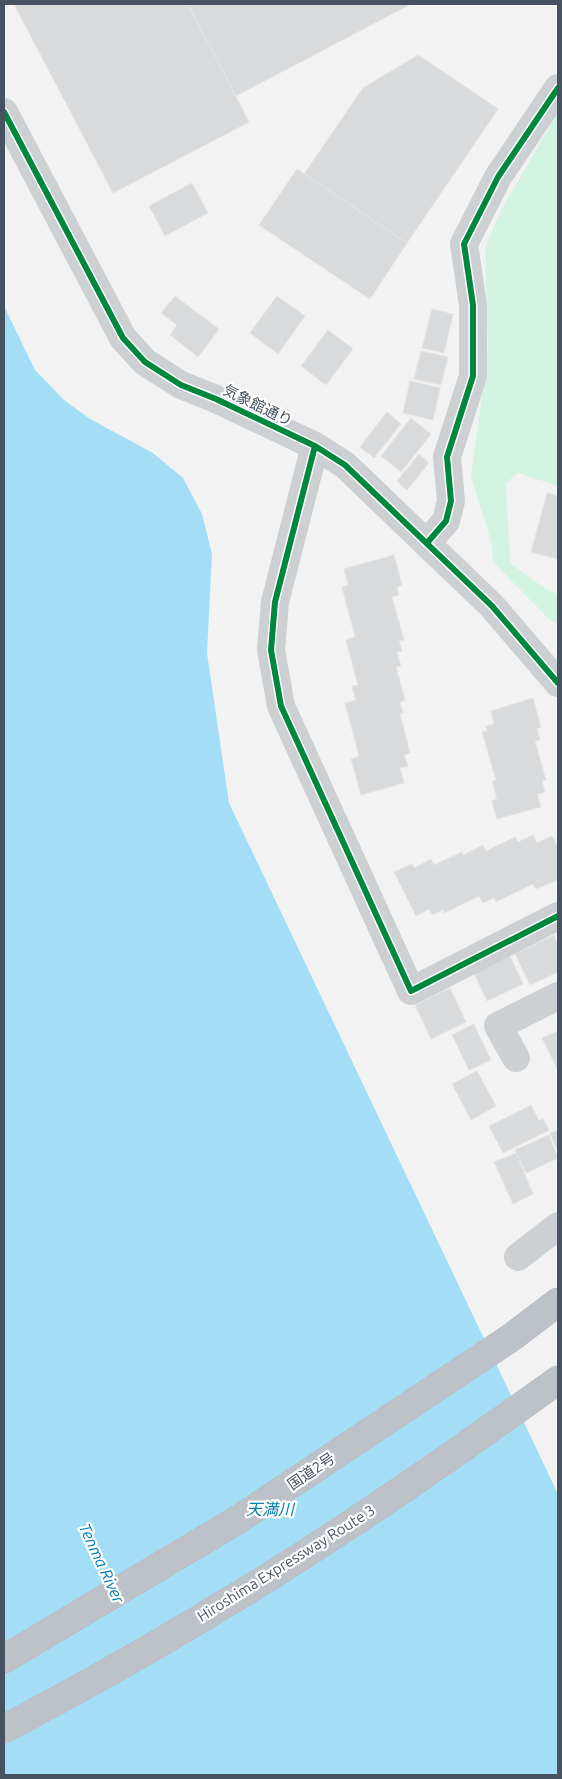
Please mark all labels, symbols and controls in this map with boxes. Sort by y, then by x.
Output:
street label: 気象館通り [221,381,295,429]
street label: 国道2号 [284,1449,338,1493]
water label: 天満川 [246,1500,296,1518]
street label: Hiroshima Expressway Route 3 [194,1501,378,1625]
water label: Tenma River [76,1520,129,1607]

